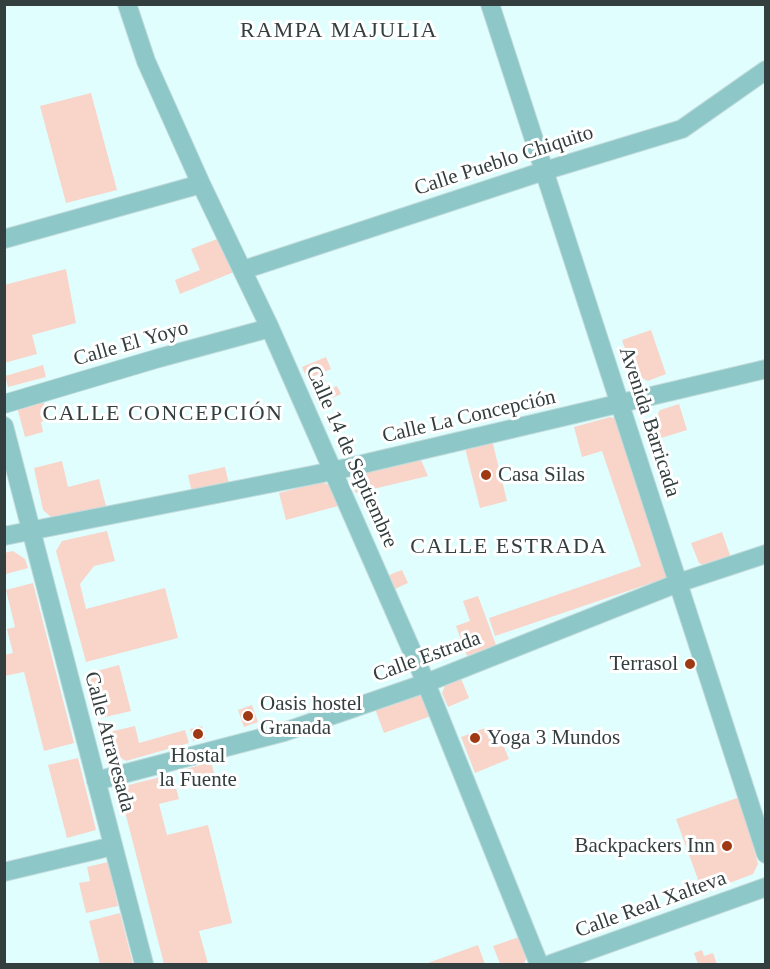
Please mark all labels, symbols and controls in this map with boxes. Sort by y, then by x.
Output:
district label: RAMPA MAJULIA [240,18,438,44]
street label: Calle Pueblo Chiquito [411,120,597,202]
street label: Calle El Yoyo [71,316,191,372]
street label: Avenida Barricada [613,344,685,500]
street label: Calle 14 de Septiembre [300,362,402,552]
street label: Calle La Concepción [380,385,558,449]
district label: CALLE CONCEPCIÓN [43,401,283,427]
place label: Casa Silas [498,462,585,488]
marker: Casa Silas [479,468,493,482]
district label: CALLE ESTRADA [410,534,608,560]
street label: Calle Estrada [370,626,484,688]
place label: Terrasol [610,651,678,677]
marker: Terrasol [683,657,697,671]
street label: Calle Atravesada [78,669,140,815]
place label: Oasis hostel Granada [260,691,362,741]
marker: Oasis hostel Granada [241,709,255,723]
place label: Yoga 3 Mundos [487,725,620,751]
marker: Hostal la Fuente [191,727,205,741]
marker: Yoga 3 Mundos [468,731,482,745]
place label: Hostal la Fuente [159,743,237,793]
place label: Backpackers Inn [574,833,715,859]
marker: Backpackers Inn [720,839,734,853]
street label: Calle Real Xalteva [572,866,730,944]

